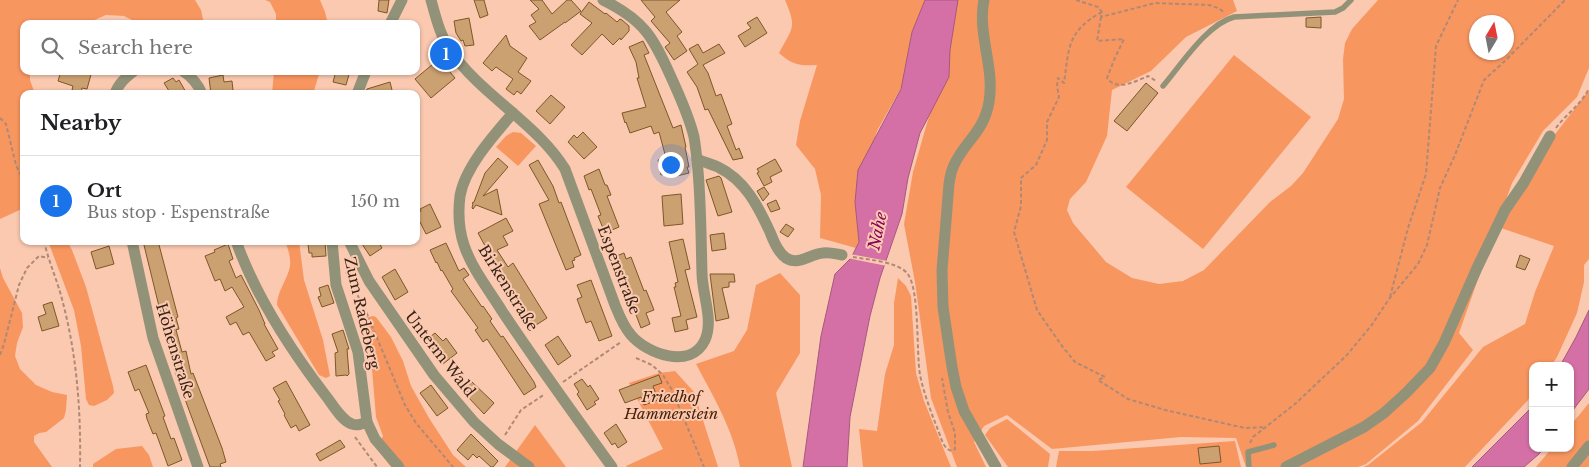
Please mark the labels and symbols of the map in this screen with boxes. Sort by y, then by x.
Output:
north arrow [1469,15,1514,60]
pin: 1 [430,35,462,73]
your location [658,152,684,178]
water label: Nahe [863,209,891,253]
street label: Espenstraße [594,223,645,317]
street label: Birkenstraße [474,241,542,334]
street label: Zum Radeberg [340,255,385,372]
street label: Höhenstraße [152,301,199,401]
street label: Unterm Wald [401,307,480,400]
park label: Friedhof Hammerstein [623,387,718,423]

